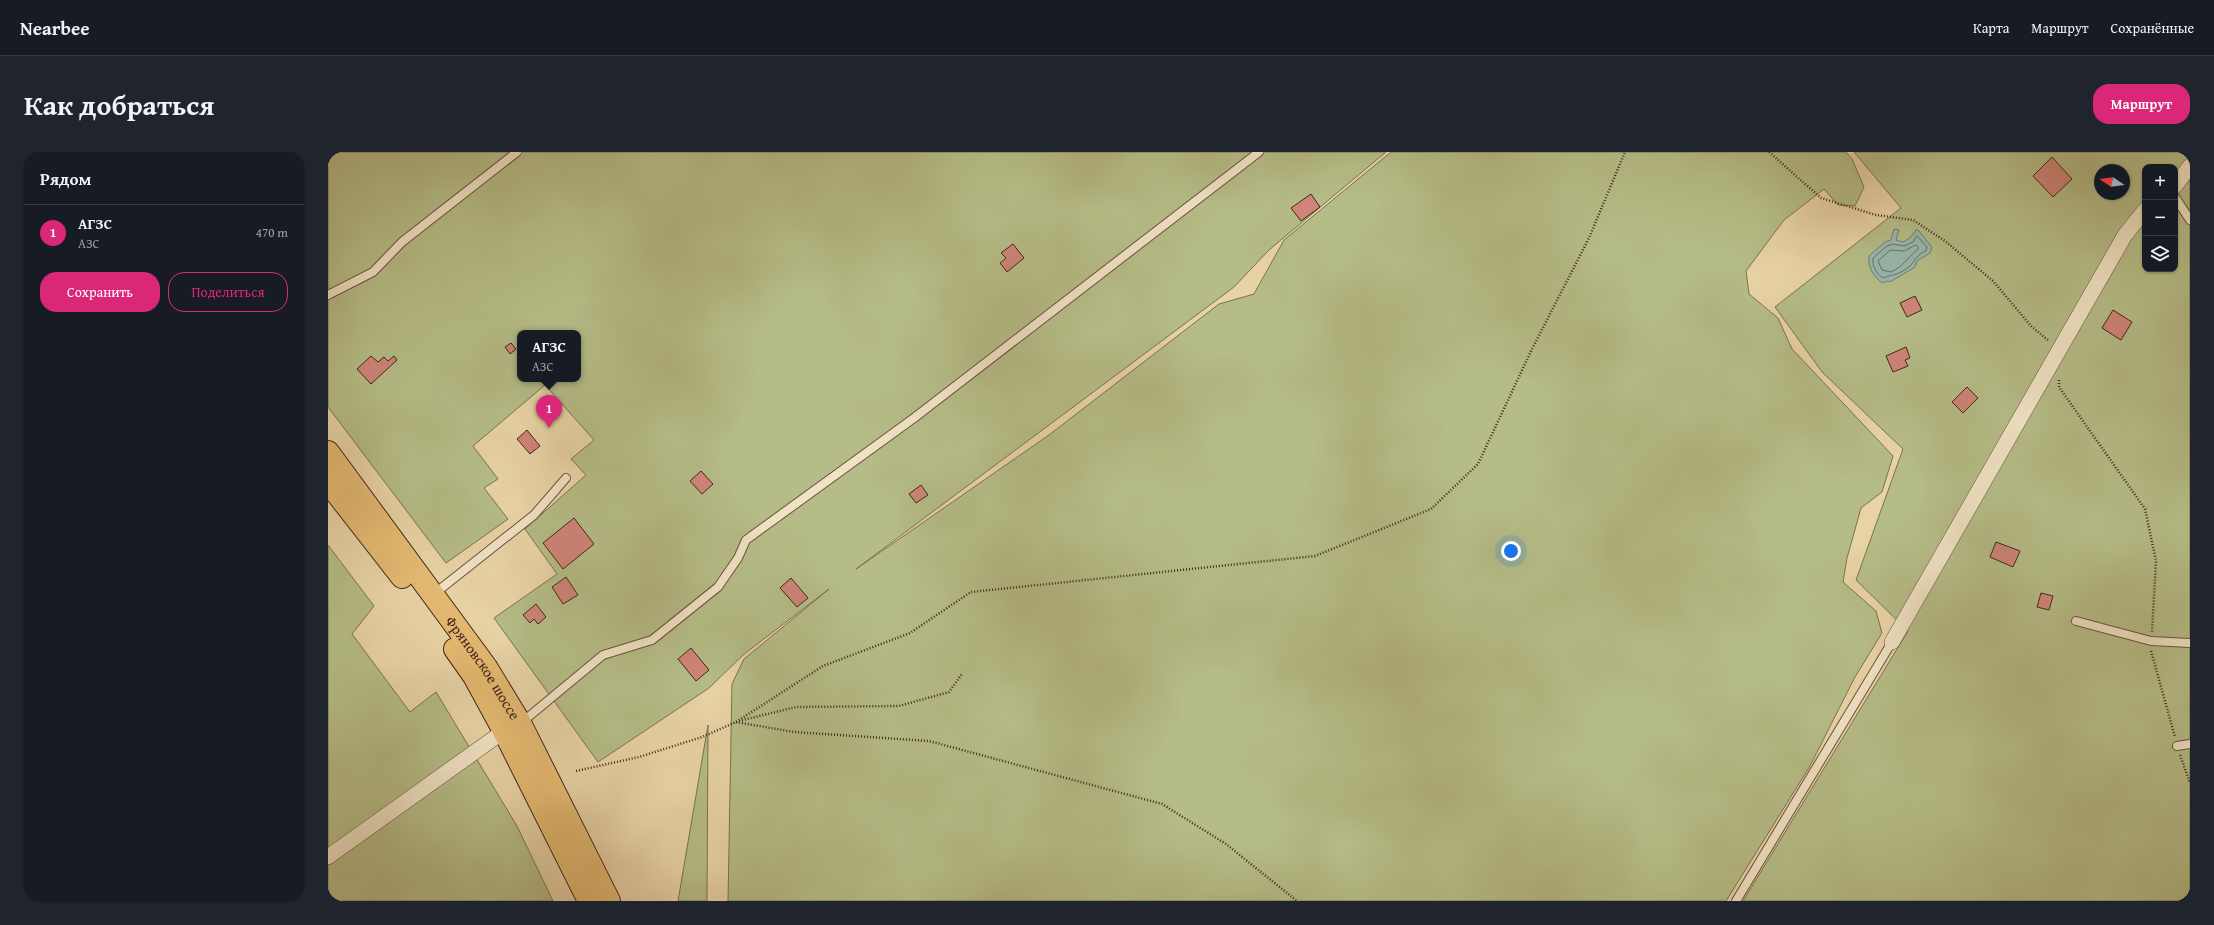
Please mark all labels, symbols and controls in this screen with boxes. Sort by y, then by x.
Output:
text: Nearbee [20,14,90,42]
text: Карта [1973,18,2009,38]
text: Маршрут [2031,18,2089,38]
text: Сохранённые [2111,18,2194,38]
text: Как добраться [24,84,214,125]
button: Маршрут [2093,84,2190,124]
north arrow [2094,164,2130,200]
map controls [2142,164,2178,272]
button: + [2142,164,2178,200]
text: Рядом [40,166,91,191]
button: − [2142,200,2178,236]
text: АГЗС [78,213,112,234]
text: 1 [50,223,56,242]
text: 470 m [256,223,288,242]
text: АЗС [78,234,100,253]
button: layers [2142,236,2178,272]
button: Сохранить [40,272,160,312]
button: Поделиться [168,272,288,312]
popup [517,330,581,382]
text: АГЗС [532,336,566,357]
text: АЗС [532,357,554,376]
pin: 1 [536,395,562,428]
your location [1501,541,1521,561]
street label: Фряновское шоссе [441,611,526,723]

